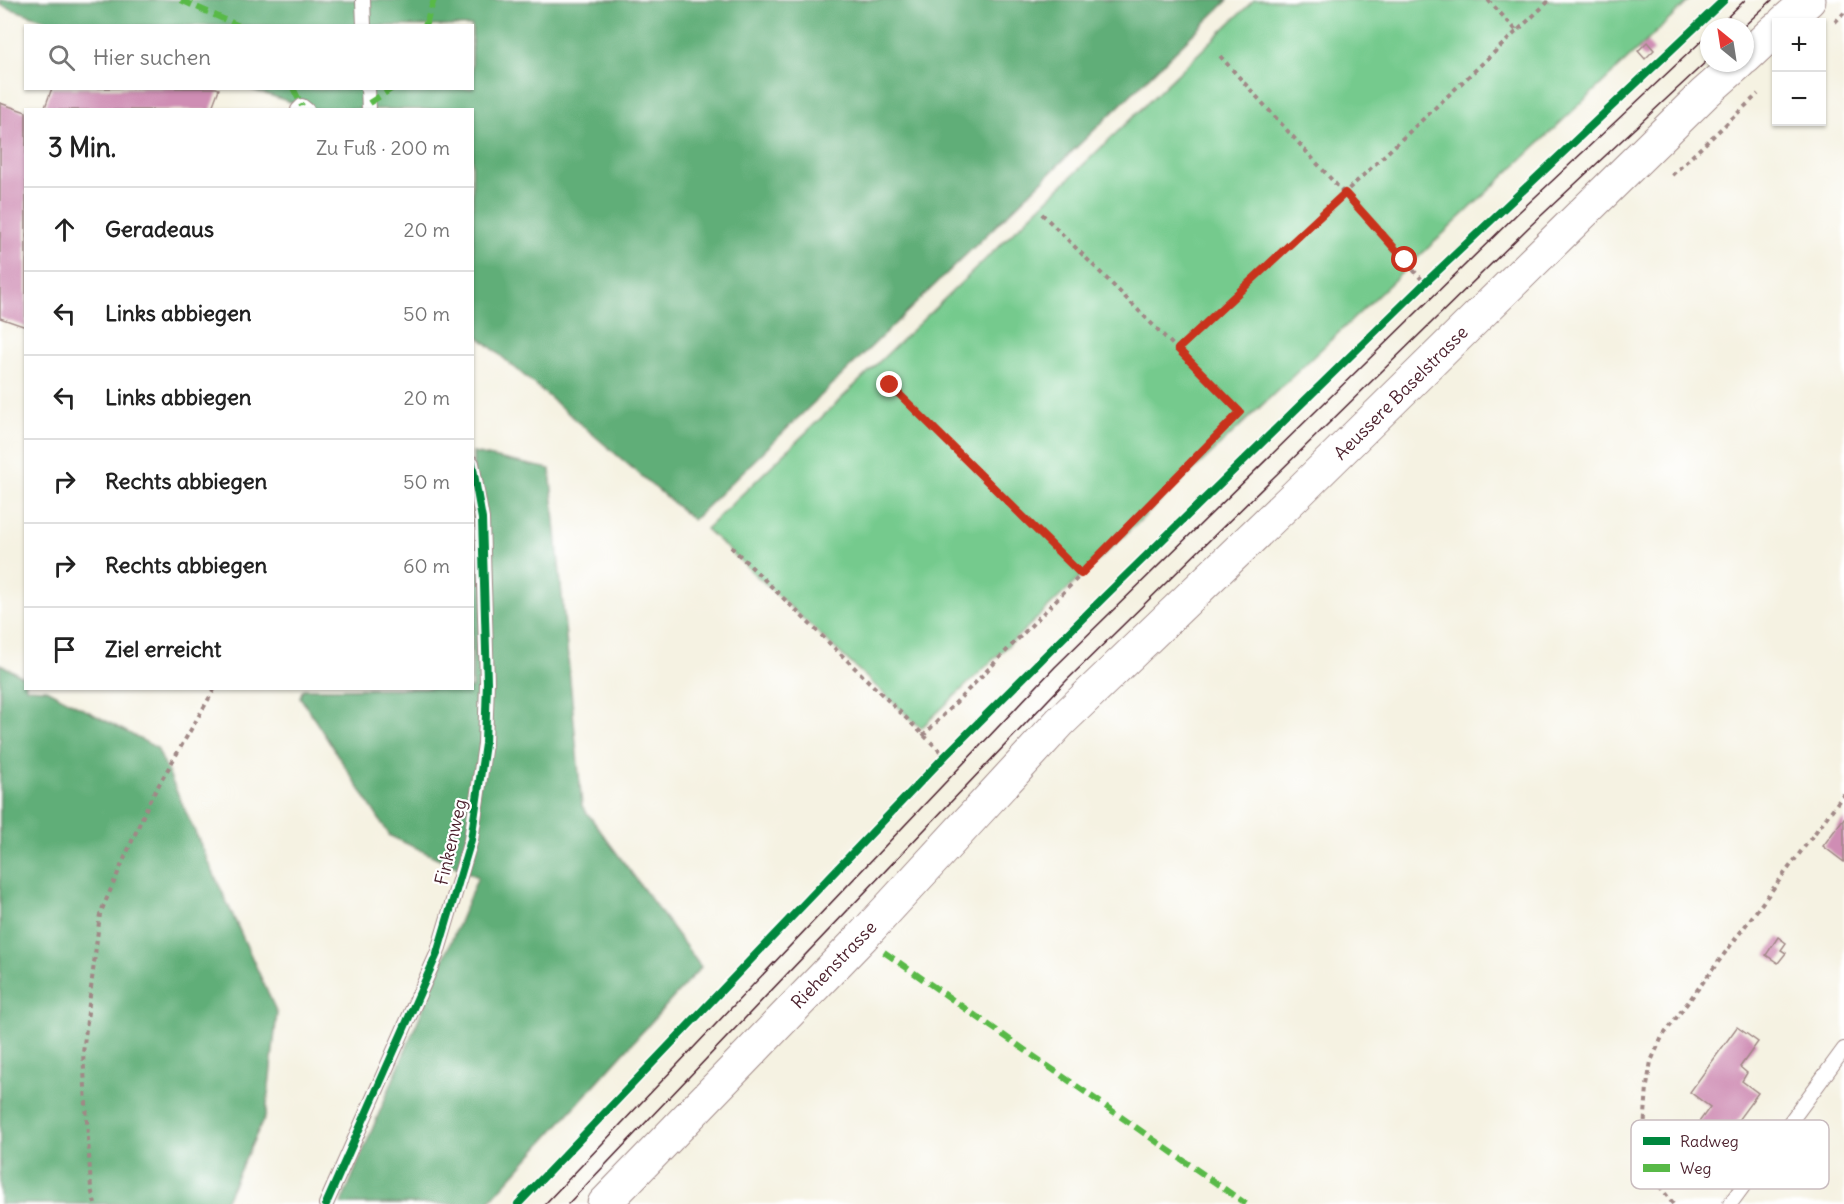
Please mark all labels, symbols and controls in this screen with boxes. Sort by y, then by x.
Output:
north arrow [1700,18,1754,72]
map controls [1772,18,1826,126]
button: + [1772,18,1826,72]
search box [24,24,474,90]
icon: search [45,41,78,74]
text: Hier suchen [93,43,211,71]
button: − [1772,72,1826,126]
text: 3 Min. [48,131,116,164]
text: Zu Fuß · 200 m [316,135,450,160]
icon: ahead [48,213,81,246]
text: Geradeaus [105,215,214,243]
text: 20 m [404,217,450,242]
route start [1391,246,1417,272]
icon: left [48,297,81,330]
text: Links abbiegen [105,299,252,327]
text: 50 m [403,301,450,326]
street label: Aeussere Baselstrasse [1329,321,1473,465]
route end [876,371,902,397]
icon: left [48,381,81,414]
text: Links abbiegen [105,383,252,411]
text: 20 m [404,385,450,410]
icon: right [48,465,81,498]
text: Rechts abbiegen [105,467,267,495]
text: 50 m [403,469,450,494]
icon: right [48,549,81,582]
text: Rechts abbiegen [105,551,267,579]
text: 60 m [403,553,450,578]
icon: arrive [48,633,81,666]
text: Ziel erreicht [105,635,222,663]
street label: Finkenweg [429,797,472,887]
street label: Riehenstrasse [786,916,881,1013]
legend [1631,1120,1829,1189]
text: Radweg [1680,1131,1739,1151]
text: Weg [1680,1158,1712,1178]

